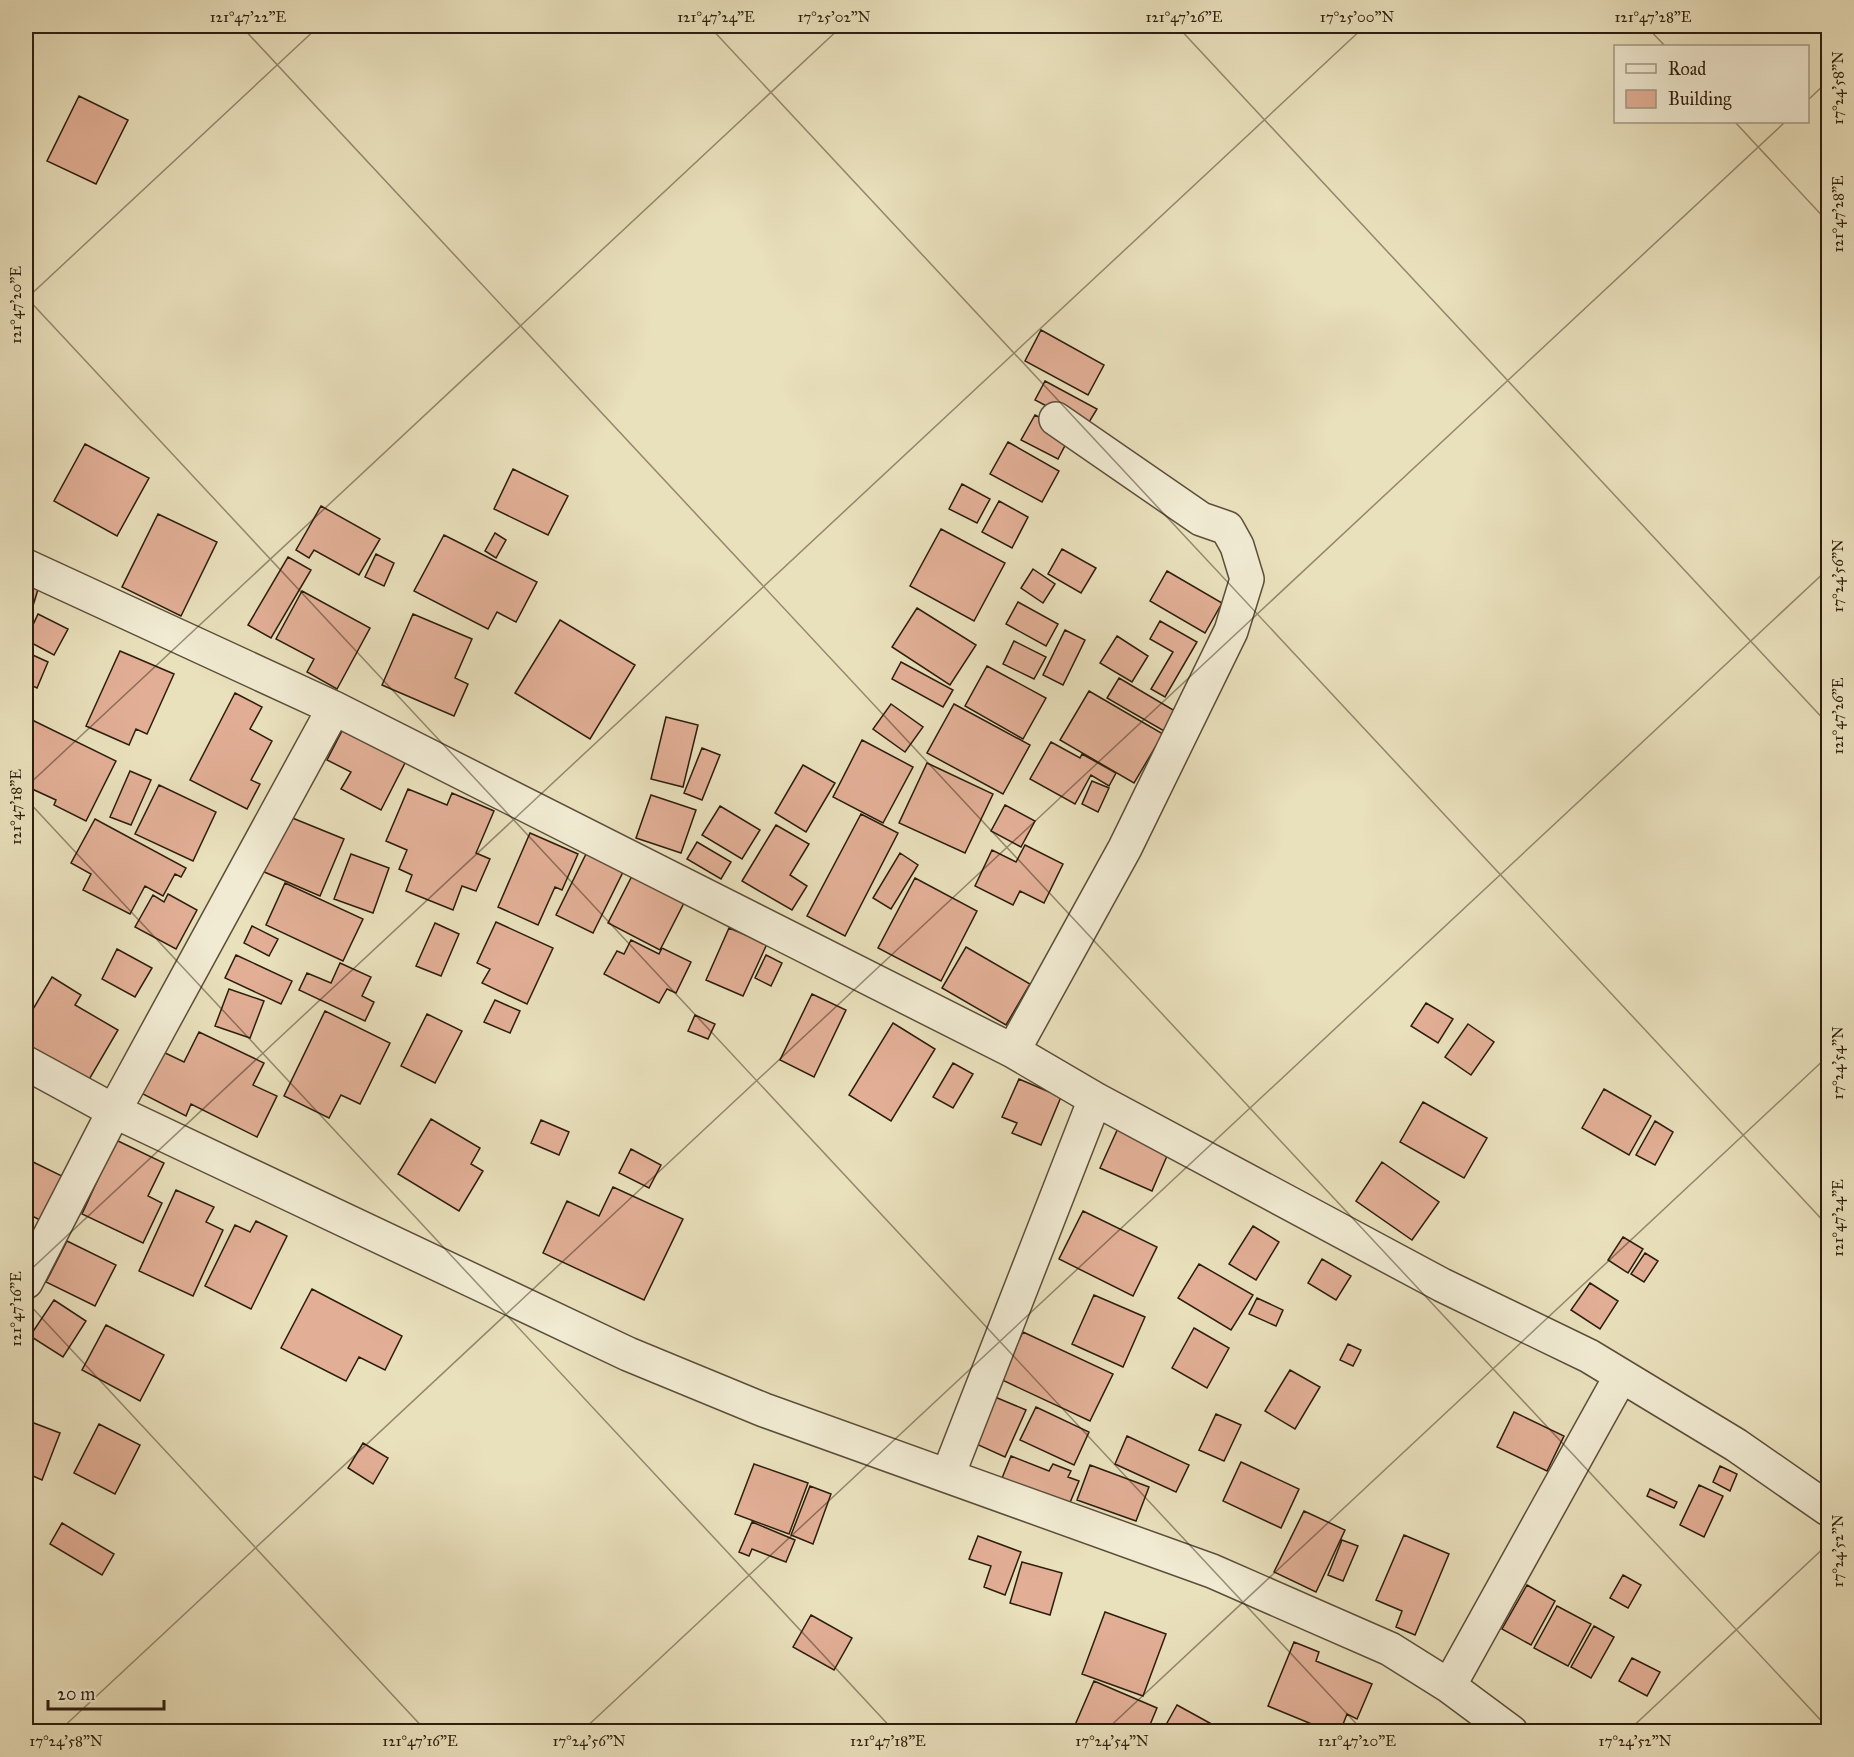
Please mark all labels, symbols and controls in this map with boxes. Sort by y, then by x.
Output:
text: 121°47'22"E [210,8,287,26]
text: 121°47'24"E [677,8,755,26]
text: 17°25'02"N [797,8,871,26]
text: 121°47'26"E [1146,8,1223,26]
text: 17°25'00"N [1320,8,1395,26]
text: 121°47'28"E [1614,8,1692,26]
legend [1614,45,1809,123]
text: 17°24'58"N [1829,51,1847,125]
text: Road [1668,58,1706,80]
text: Building [1668,88,1732,111]
text: 121°47'28"E [1829,175,1847,253]
text: 121°47'20"E [7,266,25,344]
text: 17°24'56"N [1829,539,1847,613]
text: 121°47'26"E [1829,677,1847,754]
text: 121°47'18"E [7,769,25,845]
text: 17°24'54"N [1829,1026,1847,1100]
text: 121°47'24"E [1829,1179,1847,1257]
text: 121°47'16"E [7,1271,25,1347]
text: 17°24'52"N [1829,1514,1847,1587]
scale bar [48,1673,164,1711]
text: 20 m [57,1683,95,1705]
text: 17°24'58"N [29,1732,103,1750]
text: 121°47'16"E [382,1732,458,1750]
text: 17°24'56"N [552,1732,626,1750]
text: 121°47'18"E [850,1732,926,1750]
text: 17°24'54"N [1075,1732,1149,1750]
text: 121°47'20"E [1318,1732,1396,1750]
text: 17°24'52"N [1599,1732,1672,1750]

